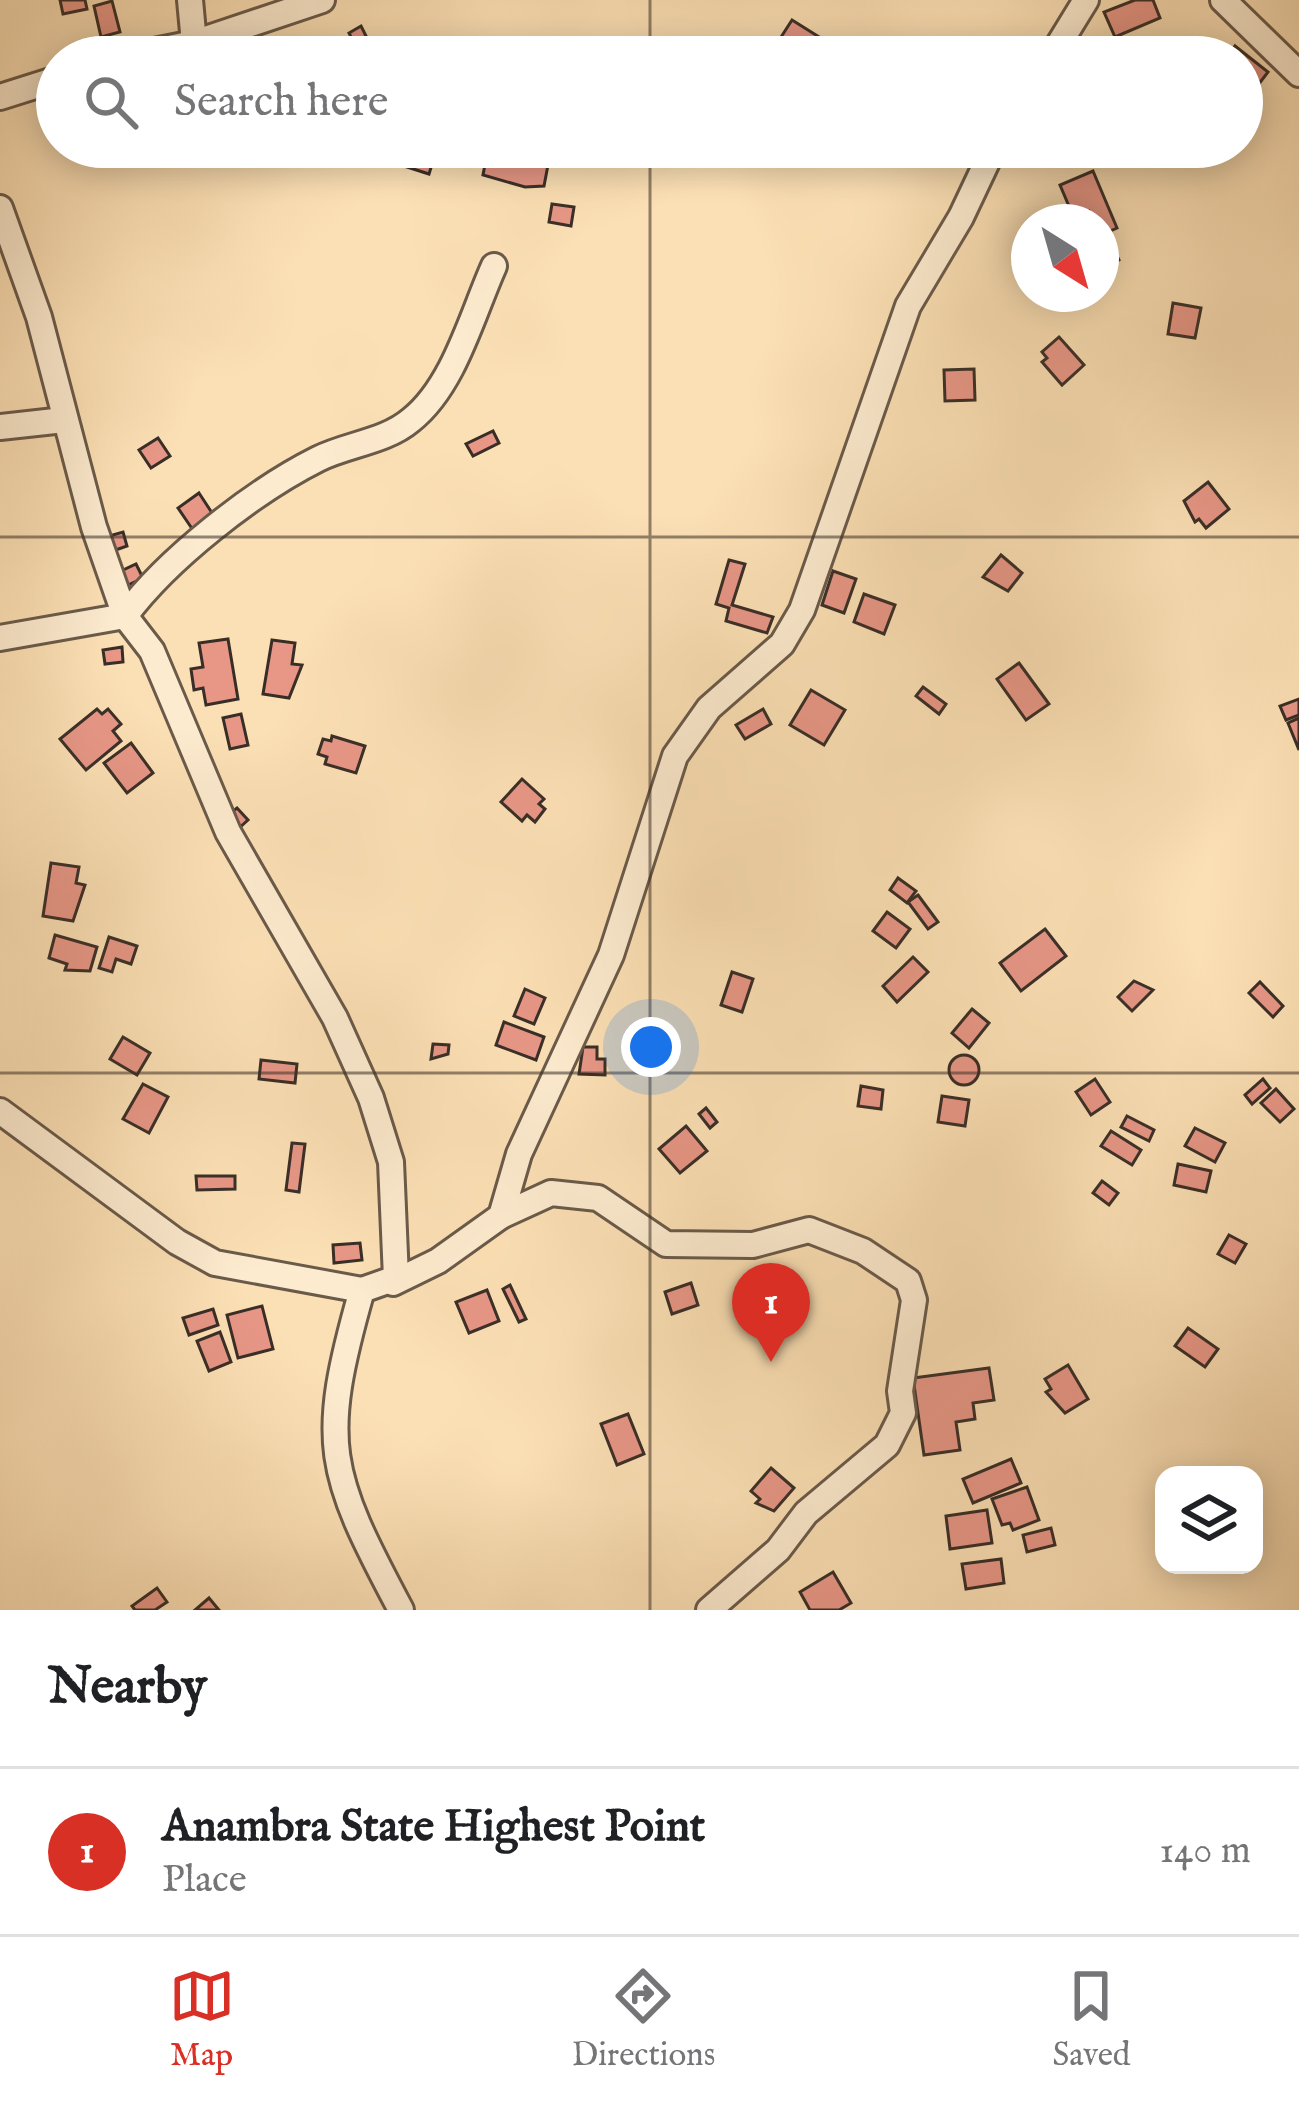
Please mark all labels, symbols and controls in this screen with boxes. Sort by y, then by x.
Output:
search box [36,36,1263,168]
icon: search [78,69,144,135]
text: Search here [174,74,388,131]
north arrow [1011,204,1119,312]
your location [621,1017,681,1077]
pin: 1 [732,1263,810,1362]
map controls [1155,1466,1263,1574]
button: layers [1155,1466,1263,1574]
text: Nearby [48,1656,207,1721]
text: Anambra State Highest Point [162,1799,705,1856]
text: 1 [80,1827,94,1876]
text: 140 m [1160,1827,1251,1876]
text: Place [162,1856,247,1905]
tab: Map [169,1963,235,2077]
tab: Directions [572,1963,715,2077]
tab: Saved [1052,1963,1130,2077]

